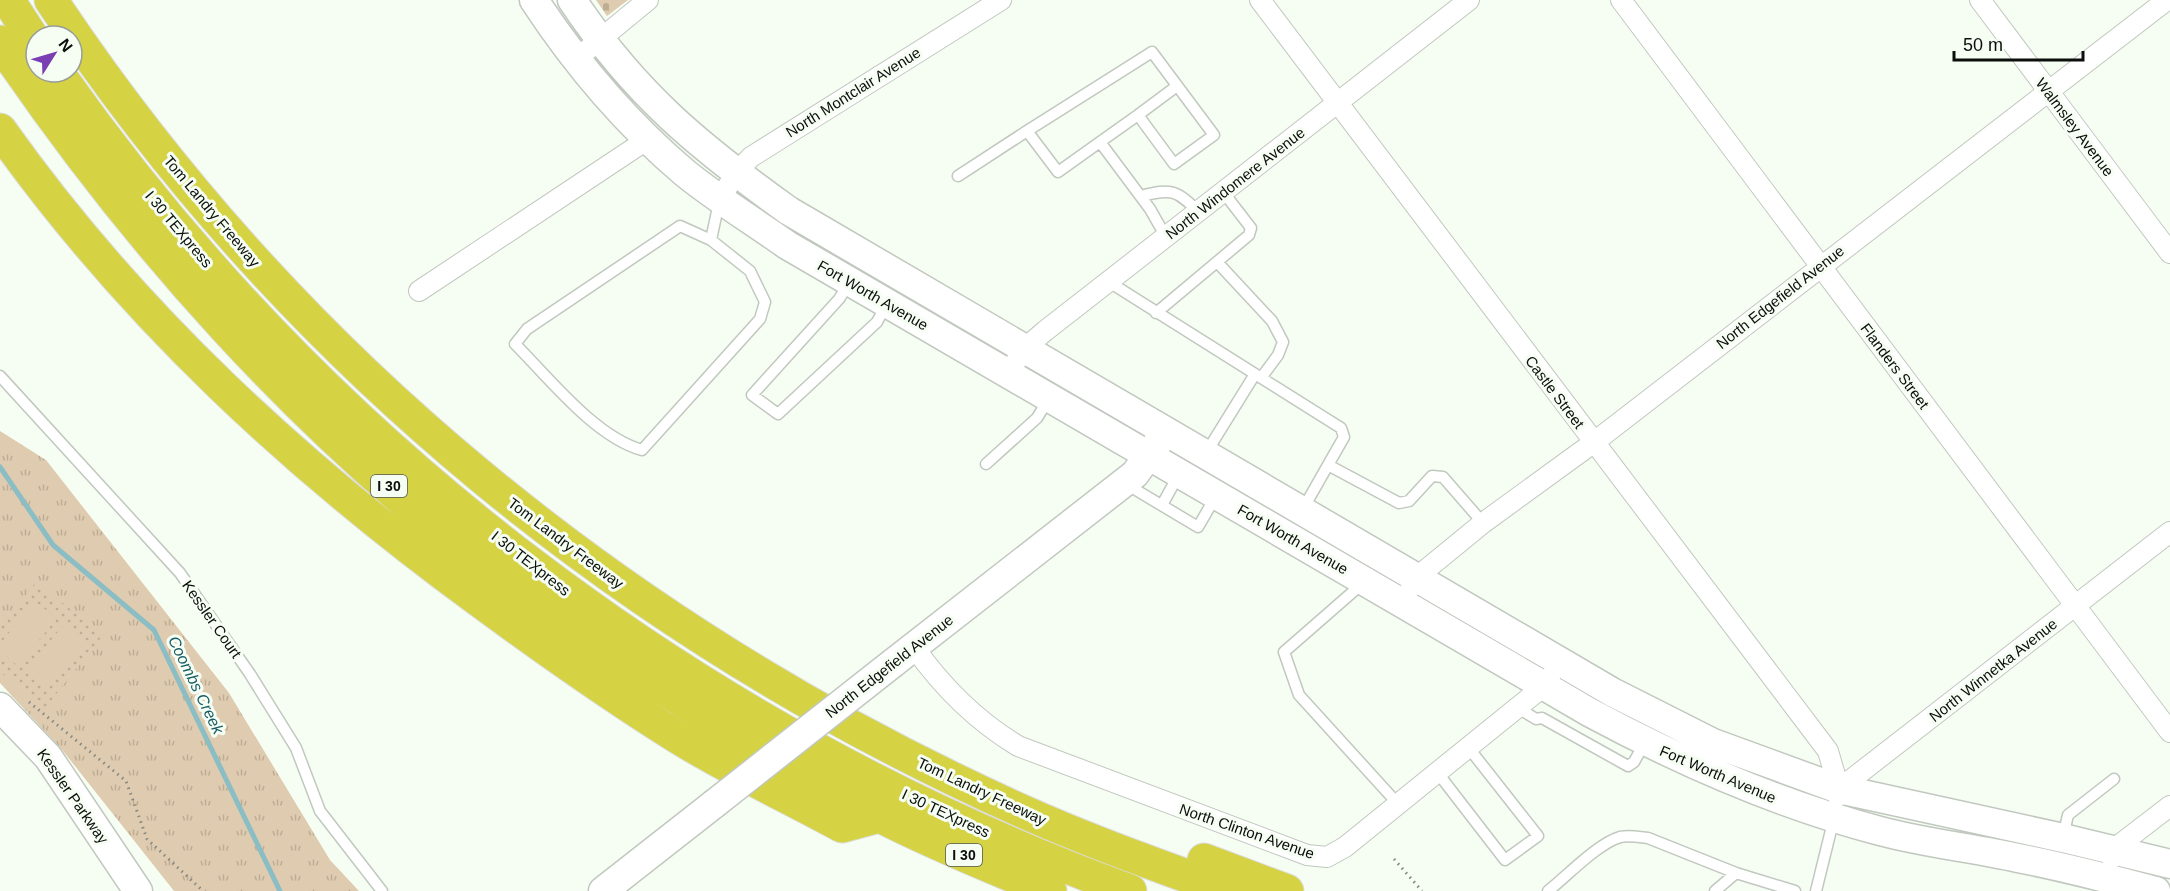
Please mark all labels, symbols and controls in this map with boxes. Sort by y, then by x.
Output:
north arrow [24,24,84,84]
scale bar [1954,24,2083,62]
text: 50 m [1963,35,2003,55]
text: N [55,36,76,55]
street label: North Montclair Avenue [783,44,923,140]
street label: Walmsley Avenue [2033,75,2117,179]
street label: North Windomere Avenue [1162,124,1308,242]
street label: Tom Landry Freeway [160,152,264,270]
street label: I 30 TEXpress [142,187,216,271]
street label: North Edgefield Avenue [1713,242,1847,352]
street label: Fort Worth Avenue [815,257,931,333]
street label: Flanders Street [1857,320,1933,413]
street label: Castle Street [1522,352,1588,432]
road number: I 30 [371,475,407,497]
street label: Tom Landry Freeway [505,494,627,592]
street label: Fort Worth Avenue [1235,501,1351,577]
street label: I 30 TEXpress [488,527,574,599]
street label: Kessler Court [179,577,245,662]
street label: North Edgefield Avenue [822,611,956,721]
street label: North Winnetka Avenue [1926,615,2060,725]
water label: Coombs Creek [165,633,227,738]
street label: Fort Worth Avenue [1657,742,1779,806]
street label: Kessler Parkway [34,745,112,847]
street label: Tom Landry Freeway [915,754,1050,829]
street label: I 30 TEXpress [899,785,993,841]
street label: North Clinton Avenue [1177,800,1317,862]
road number: I 30 [946,844,982,866]

